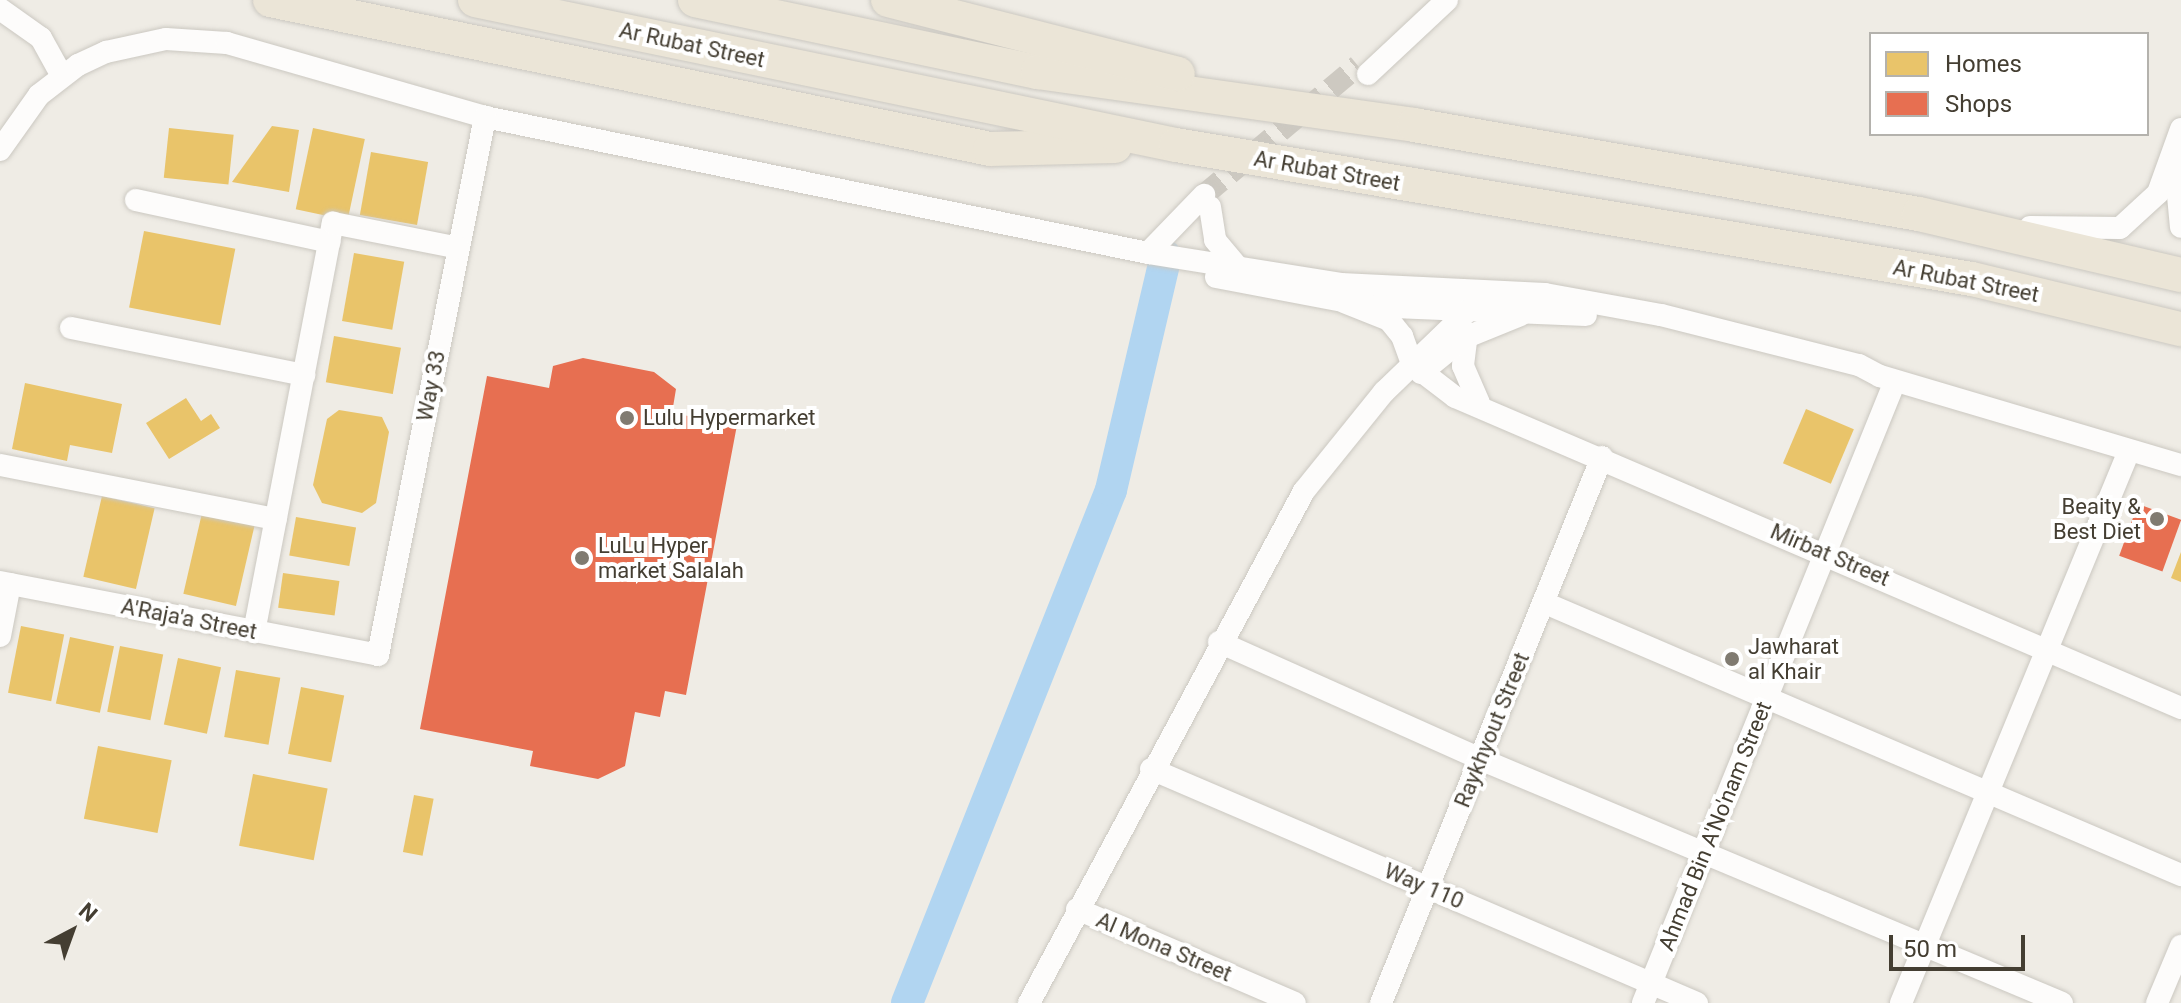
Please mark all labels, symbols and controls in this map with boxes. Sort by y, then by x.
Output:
street label: Ar Rubat Street [617,17,767,73]
legend [1869,32,2149,136]
text: Homes [1945,50,2022,78]
text: Shops [1945,90,2012,118]
street label: Ar Rubat Street [1252,145,1402,197]
street label: Ar Rubat Street [1891,254,2041,308]
street label: Way 33 [411,348,451,424]
place label: Lulu Hypermarket [643,405,816,431]
marker: Lulu Hypermarket [618,409,636,427]
place label: Beaity & Best Diet [2053,493,2141,544]
marker: Beaity & Best Diet [2148,510,2166,528]
street label: Mirbat Street [1766,518,1894,592]
place label: LuLu Hyper market Salalah [598,532,744,584]
marker: LuLu Hyper market Salalah [573,549,591,567]
street label: A'Raja'a Street [119,593,259,645]
place label: Jawharat al Khair [1748,633,1839,684]
street label: Raykhyout Street [1449,649,1535,811]
marker: Jawharat al Khair [1723,650,1741,668]
street label: Ahmad Bin A'No'nam Street [1653,698,1777,954]
street label: Way 110 [1380,857,1468,915]
north arrow [32,891,112,971]
text: N [74,898,102,927]
street label: Al Mona Street [1092,907,1236,987]
scale bar [1893,919,2029,969]
text: 50 m [1903,935,1957,963]

